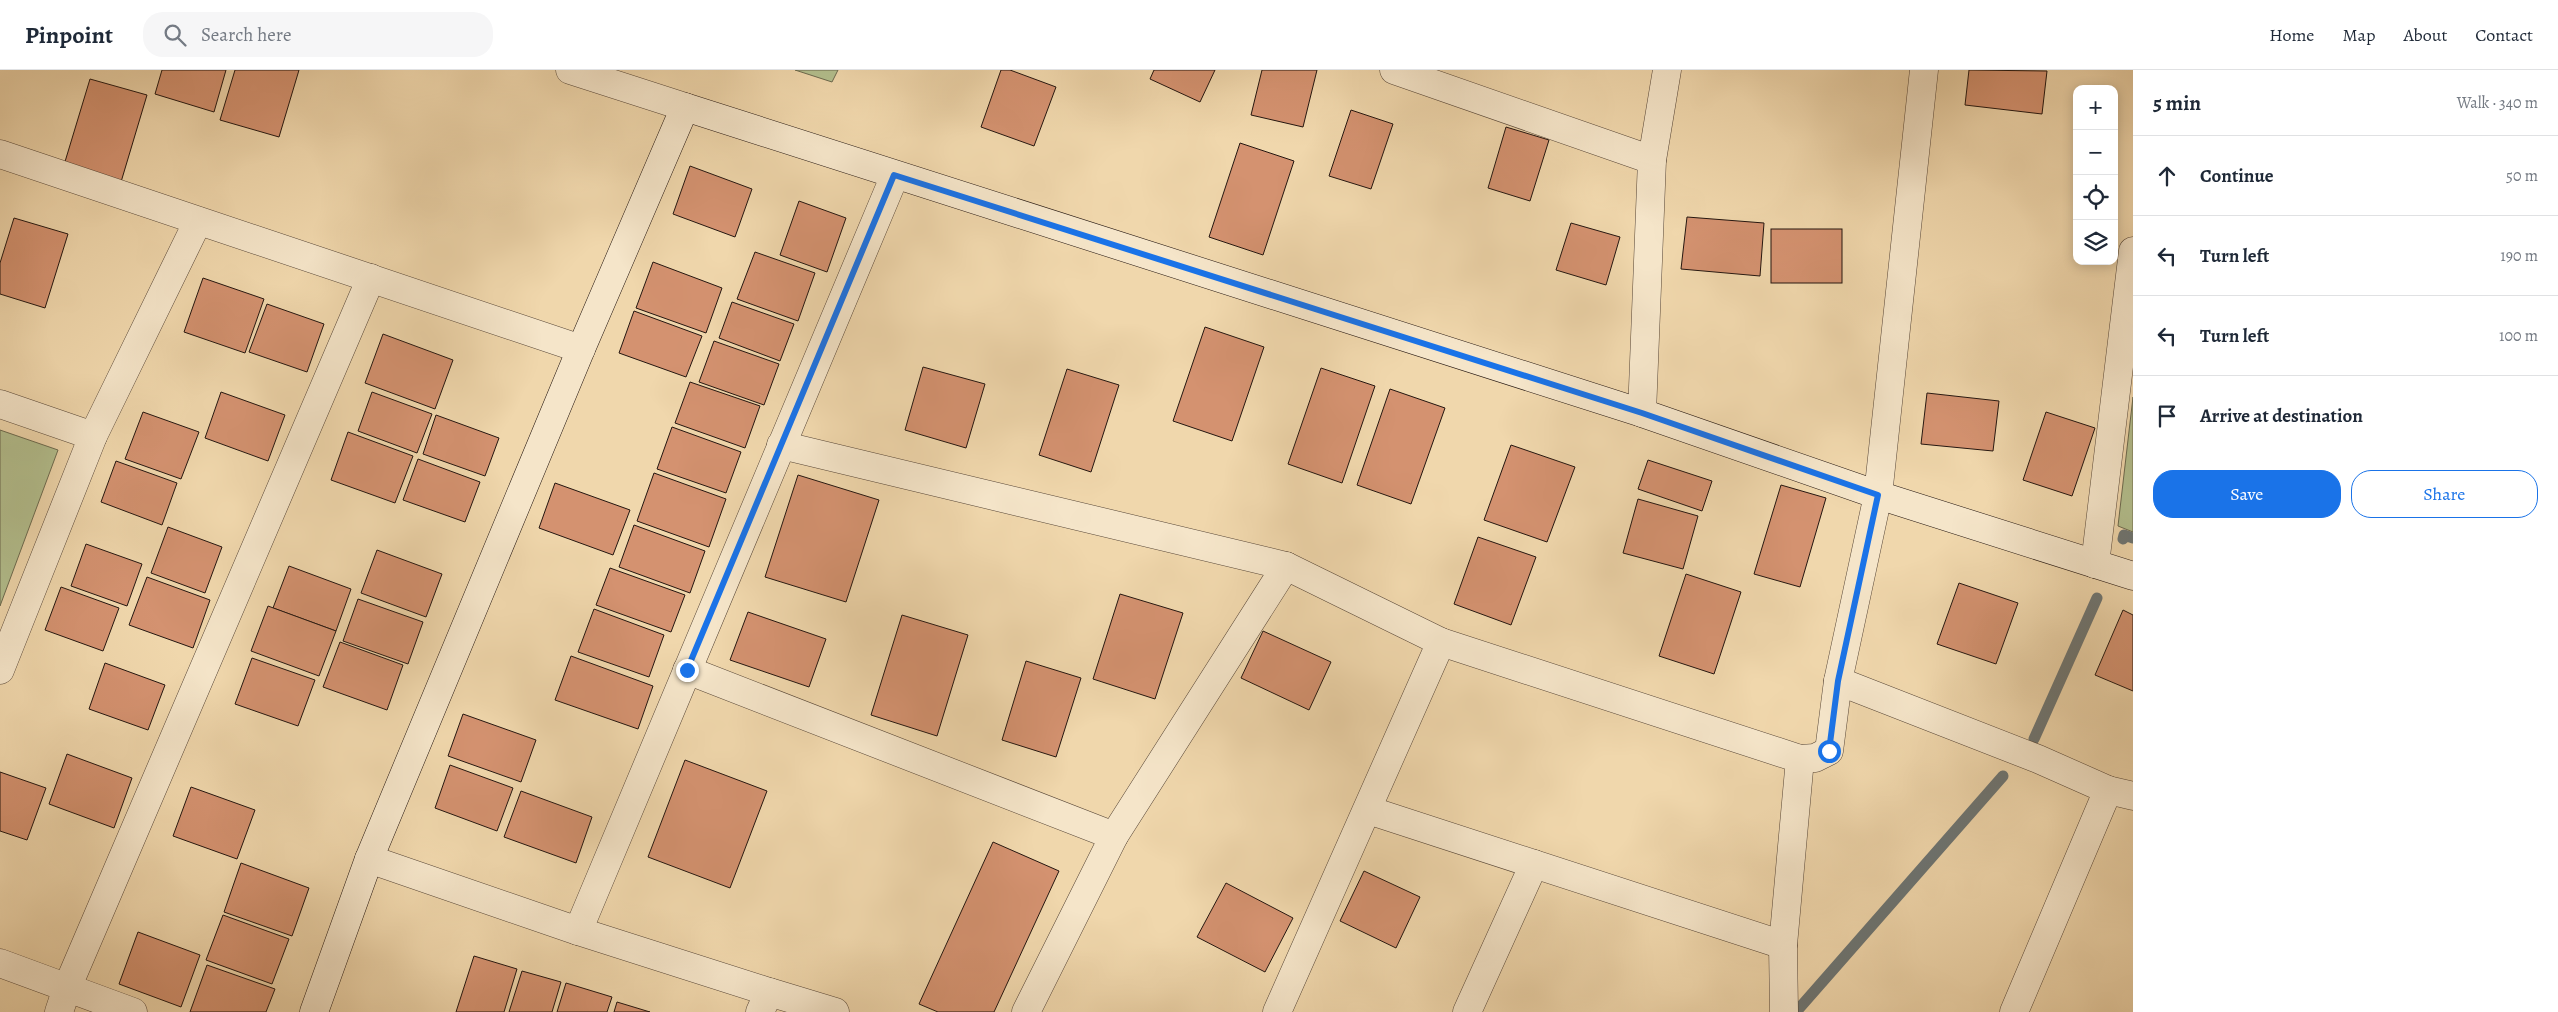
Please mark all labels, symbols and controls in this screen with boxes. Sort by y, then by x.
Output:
search box [143,12,493,57]
text: Pinpoint [25,19,113,51]
icon: search [161,21,189,49]
text: Search here [201,22,291,48]
text: Home [2269,23,2314,47]
text: Map [2342,23,2375,47]
text: About [2403,23,2447,47]
text: Contact [2475,23,2533,47]
map controls [2073,85,2118,265]
button: + [2073,85,2118,130]
text: 5 min [2153,89,2201,117]
text: Walk · 340 m [2457,92,2538,114]
button: − [2073,130,2118,175]
icon: ahead [2153,162,2181,190]
text: Continue [2200,163,2274,189]
text: 50 m [2506,165,2538,187]
button: locate [2073,175,2118,220]
button: layers [2073,220,2118,265]
icon: left [2153,242,2181,270]
text: Turn left [2200,243,2269,269]
text: 190 m [2500,245,2538,267]
icon: left [2153,322,2181,350]
text: Turn left [2200,323,2269,349]
text: 100 m [2499,325,2538,347]
icon: arrive [2153,402,2181,430]
text: Arrive at destination [2200,403,2363,429]
button: Save [2153,470,2341,518]
button: Share [2351,470,2538,518]
route end [676,659,699,682]
route start [1818,740,1841,763]

